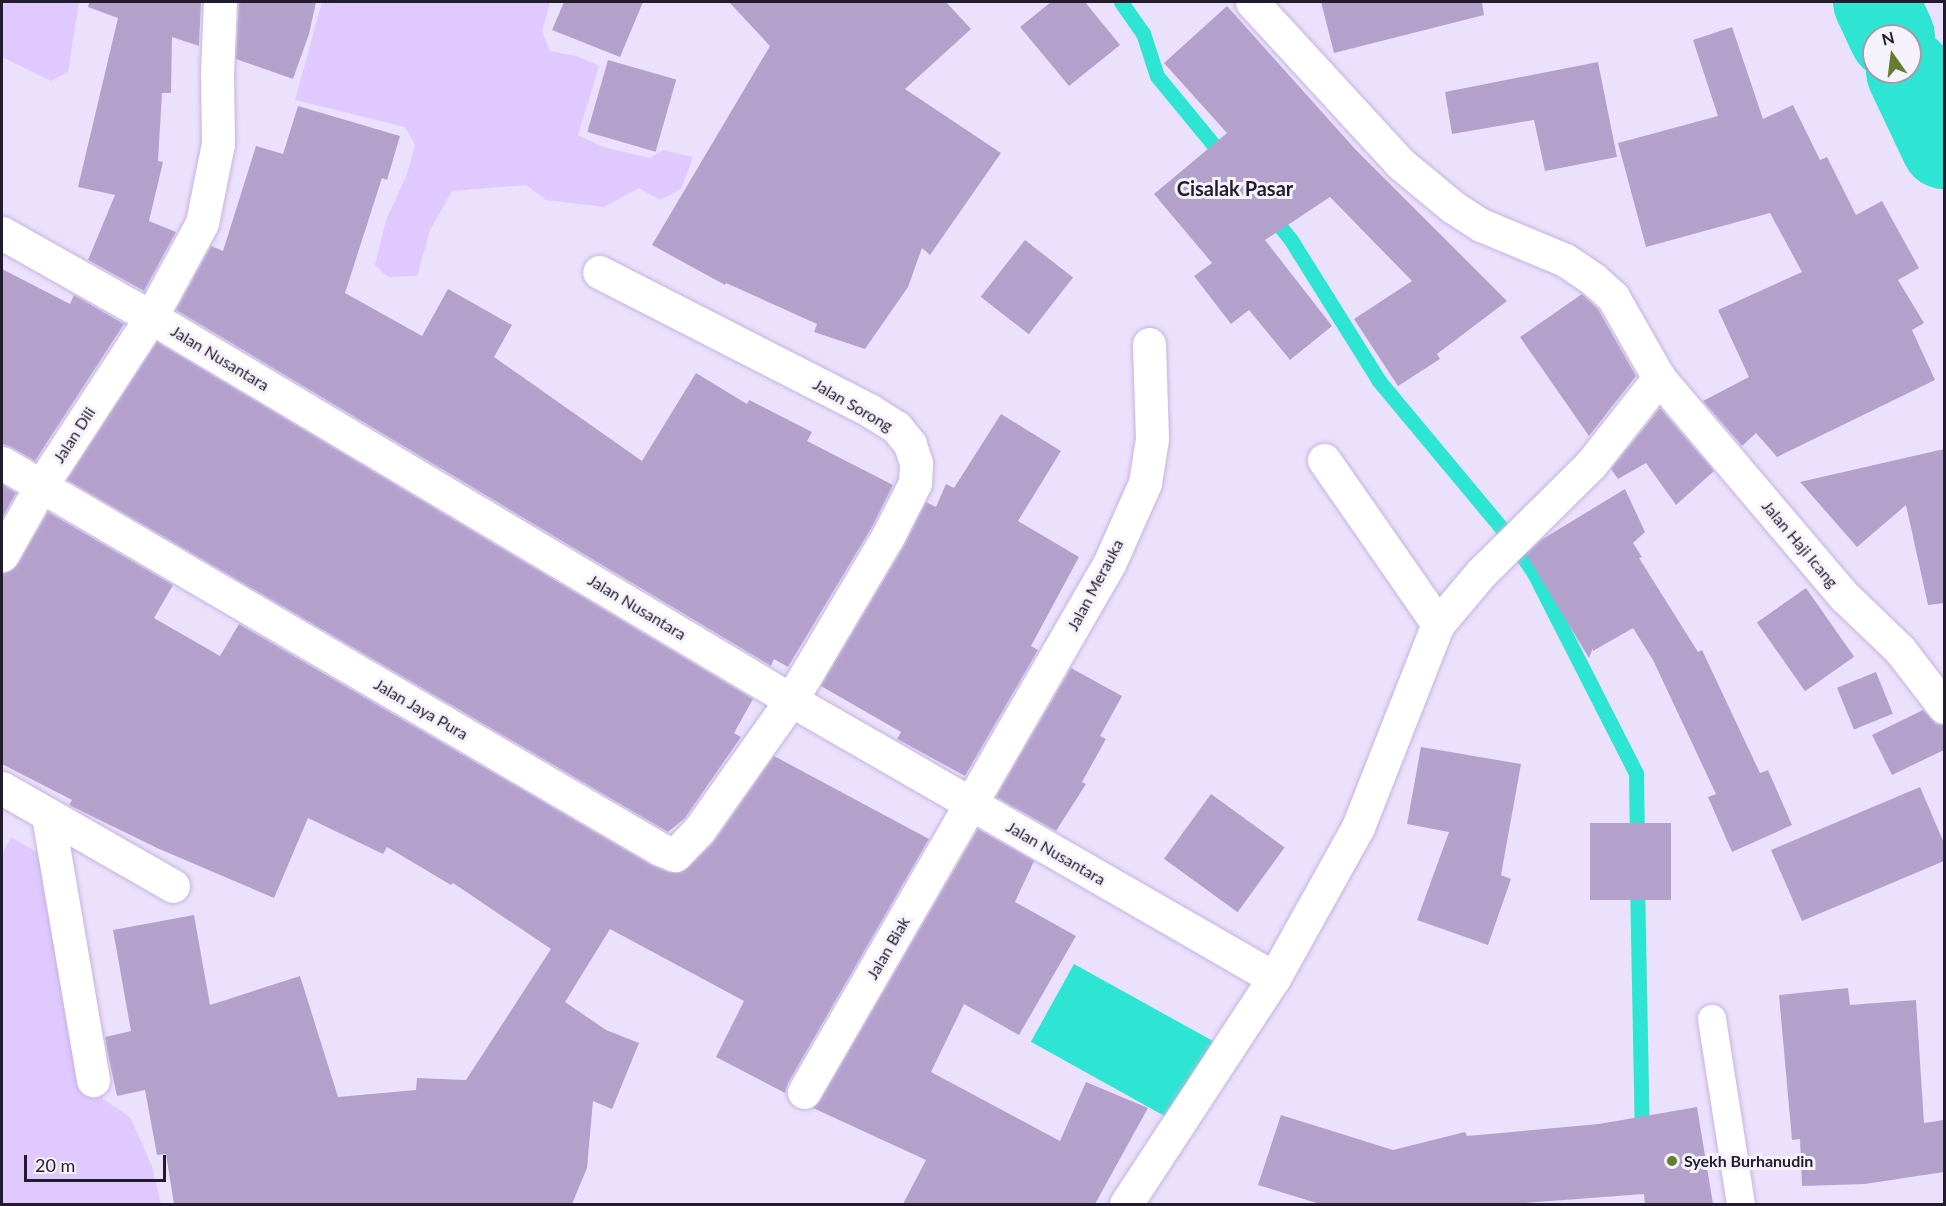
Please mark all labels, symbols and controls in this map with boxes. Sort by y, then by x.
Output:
north arrow [1862,24,1922,84]
text: N [1880,27,1896,49]
district label: Cisalak Pasar [1177,176,1293,200]
street label: Jalan Nusantara [167,321,273,395]
street label: Jalan Sorong [810,375,896,435]
street label: Jalan Dili [49,404,99,466]
street label: Jalan Haji Icang [1758,496,1842,592]
street label: Jalan Merauka [1063,536,1127,634]
street label: Jalan Nusantara [584,570,690,644]
street label: Jalan Jaya Pura [370,674,472,744]
street label: Jalan Nusantara [1003,817,1109,889]
street label: Jalan Biak [862,913,914,983]
scale bar [27,1143,170,1181]
place label: Syekh Burhanudin [1684,1151,1813,1171]
text: 20 m [35,1154,75,1176]
marker: Syekh Burhanudin [1665,1154,1679,1168]

